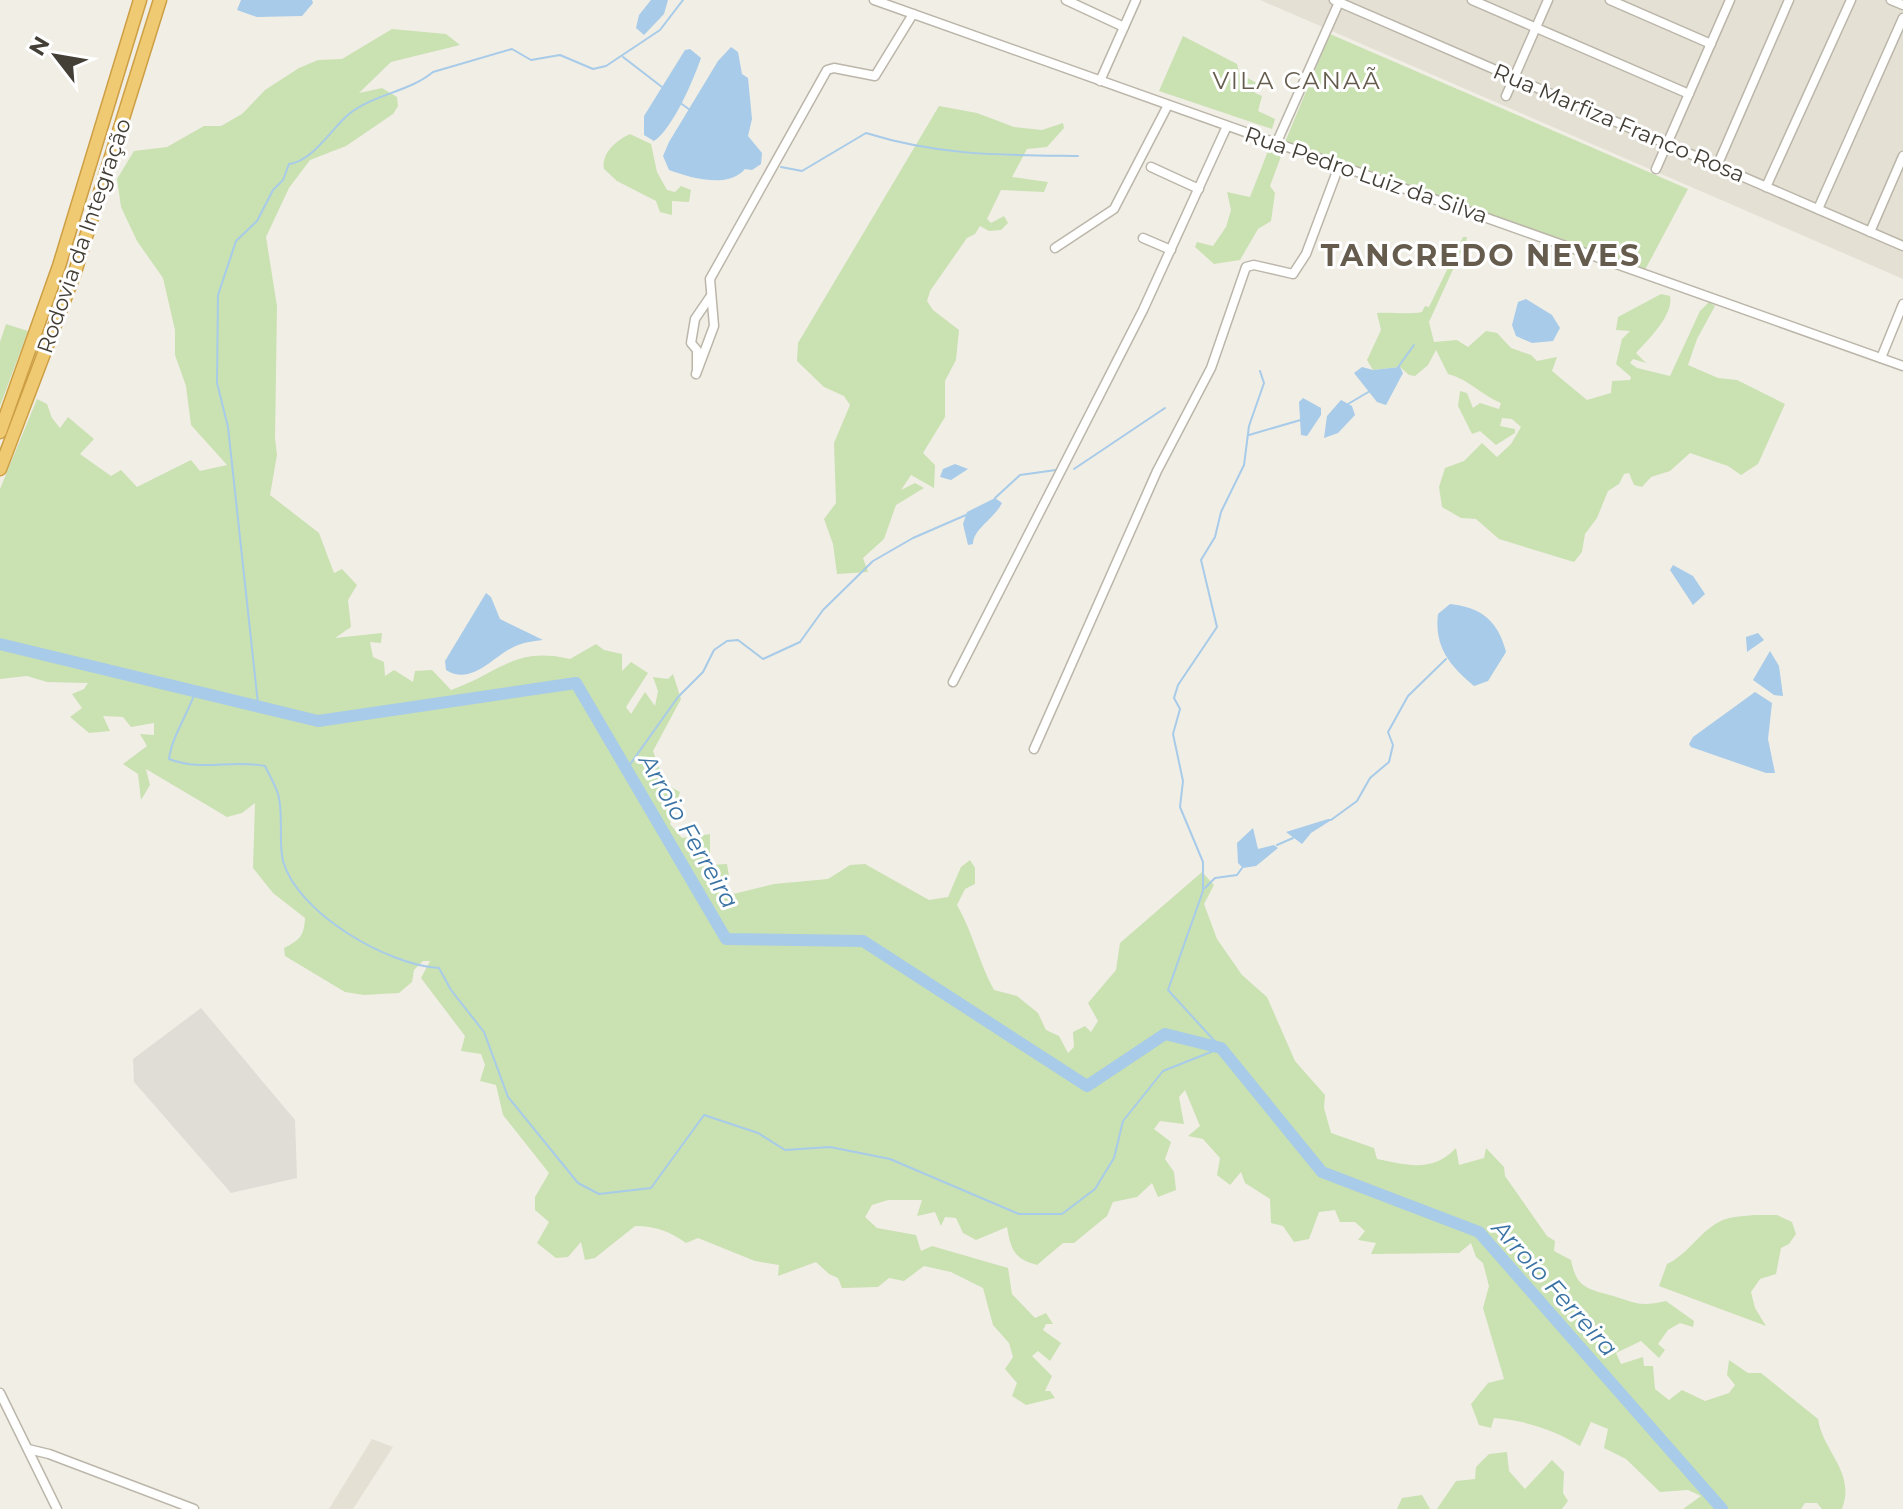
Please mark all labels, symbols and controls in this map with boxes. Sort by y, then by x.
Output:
north arrow [16,16,96,96]
text: N [23,31,55,61]
street label: Rua Marfiza Franco Rosa [1489,58,1749,188]
district label: VILA CANAÃ [1212,66,1382,95]
street label: Rodovia da Integração [31,115,137,357]
street label: Rua Pedro Luiz da Silva [1241,121,1491,229]
district label: TANCREDO NEVES [1321,237,1641,274]
water label: Arroio Ferreira [632,747,745,913]
water label: Arroio Ferreira [1485,1212,1624,1362]

